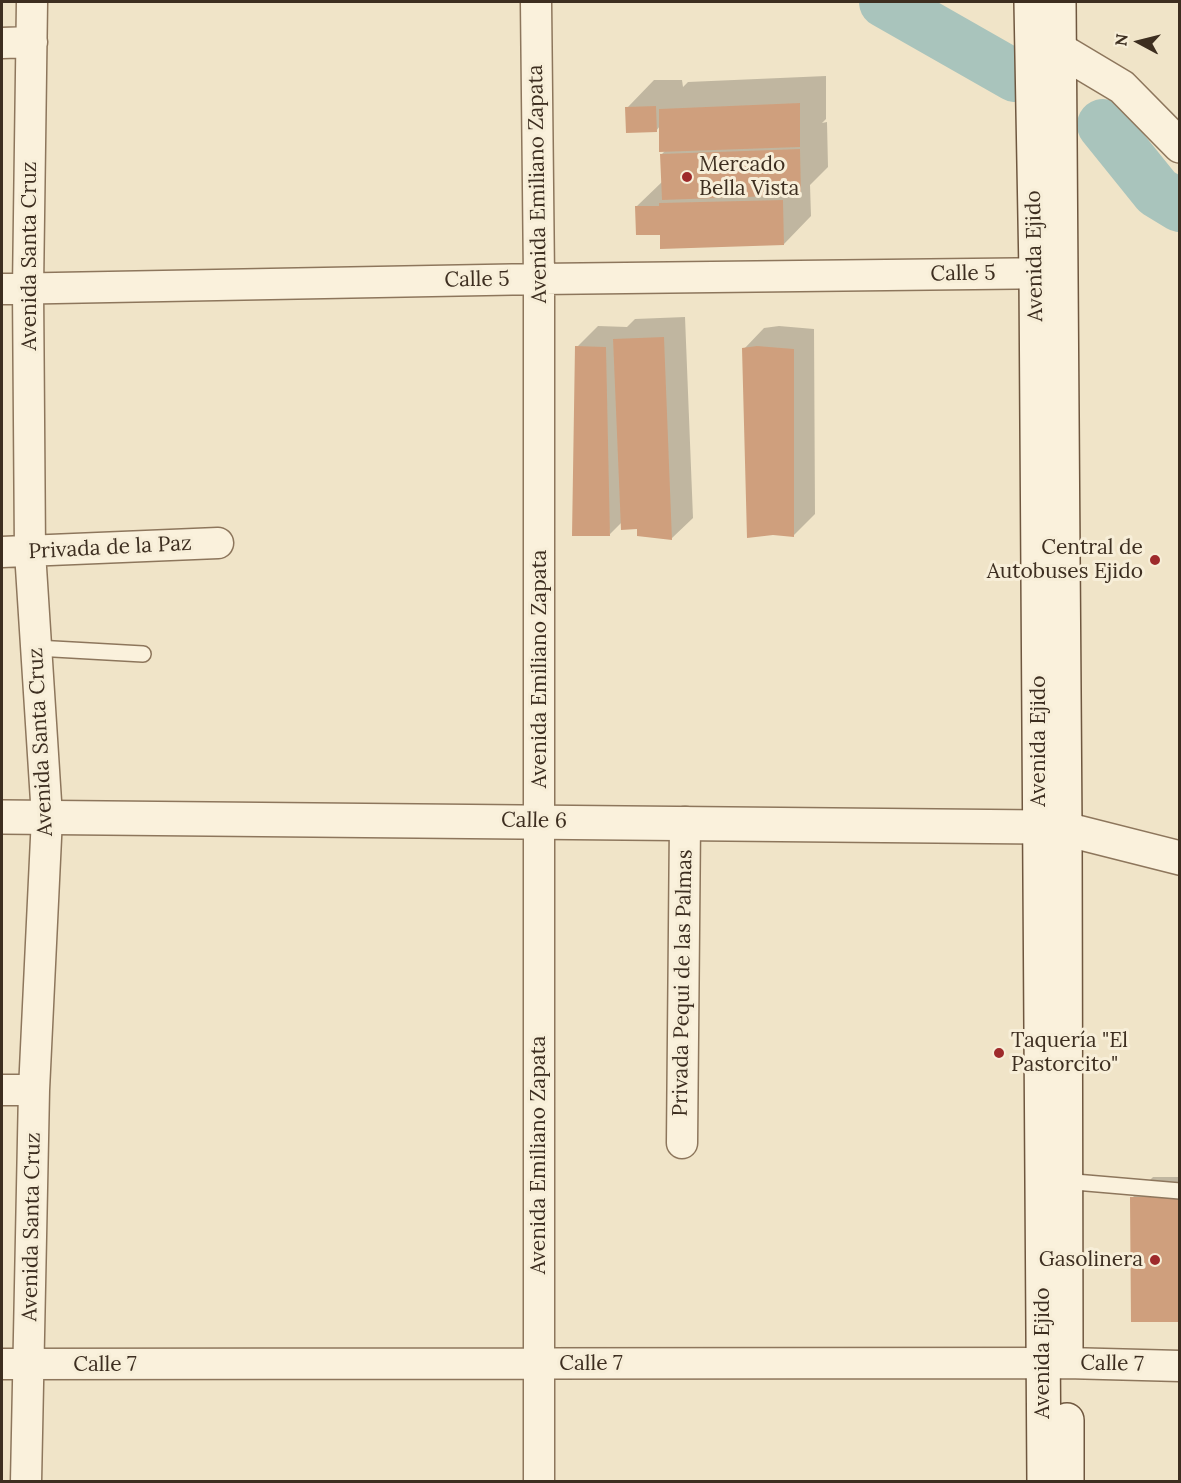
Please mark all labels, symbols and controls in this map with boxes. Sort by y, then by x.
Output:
north arrow [1109,12,1169,72]
text: N [1110,32,1132,47]
street label: Avenida Emiliano Zapata [523,64,553,304]
place label: Mercado Bella Vista [699,152,799,202]
street label: Avenida Santa Cruz [17,162,43,350]
marker: Mercado Bella Vista [680,170,694,184]
street label: Avenida Ejido [1021,190,1049,322]
street label: Calle 5 [930,261,996,287]
street label: Calle 5 [444,267,510,293]
street label: Privada de la Paz [28,531,192,565]
place label: Central de Autobuses Ejido [987,535,1143,585]
street label: Avenida Emiliano Zapata [527,550,553,788]
marker: Central de Autobuses Ejido [1148,553,1162,567]
street label: Avenida Santa Cruz [23,647,59,837]
street label: Avenida Ejido [1026,675,1052,807]
street label: Calle 6 [501,808,567,834]
street label: Privada Pequi de las Palmas [668,849,698,1117]
place label: Taquería "El Pastorcito" [1011,1028,1128,1078]
street label: Avenida Emiliano Zapata [526,1036,552,1274]
marker: Taquería "El Pastorcito" [992,1046,1006,1060]
street label: Avenida Santa Cruz [18,1132,46,1322]
place label: Gasolinera [1039,1247,1143,1273]
marker: Gasolinera [1148,1253,1162,1267]
street label: Avenida Ejido [1030,1287,1056,1419]
street label: Calle 7 [559,1351,623,1377]
street label: Calle 7 [1080,1351,1144,1377]
street label: Calle 7 [73,1352,137,1378]

